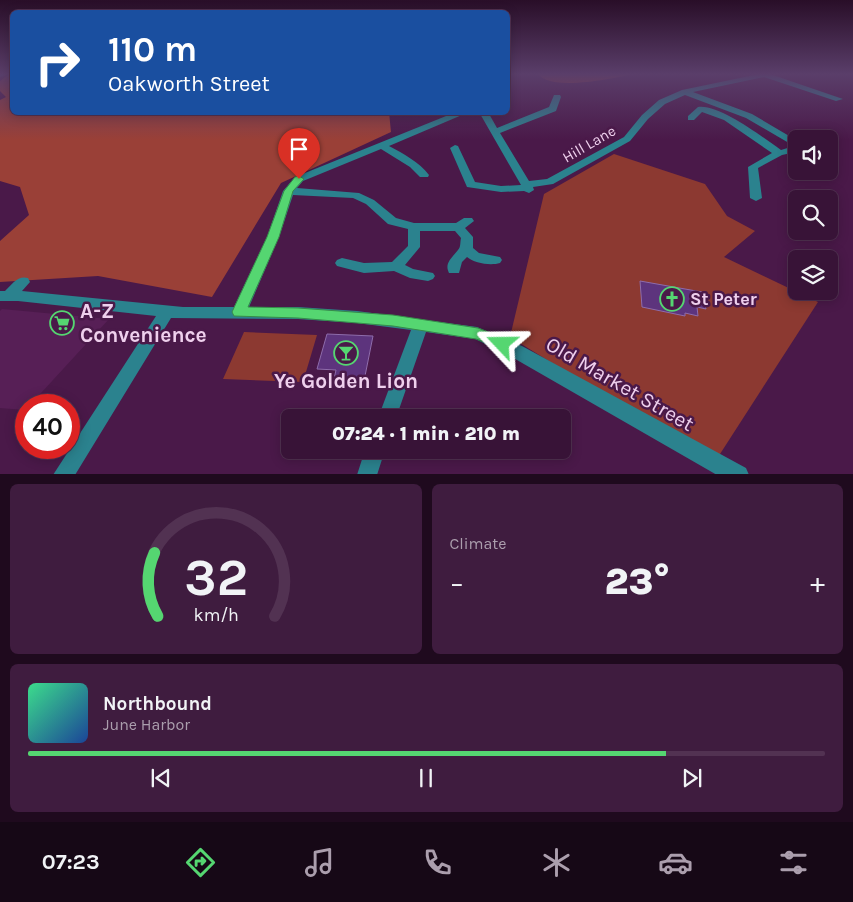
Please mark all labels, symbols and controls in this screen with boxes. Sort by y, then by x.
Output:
text: 110 m [108,29,197,70]
icon: right [25,30,90,95]
text: Oakworth Street [108,71,270,97]
street label: Hill Lane [559,122,619,166]
pin [278,128,320,179]
map controls [788,130,838,300]
button: sound [788,130,838,180]
icon: arrive [285,135,313,163]
button: search [788,190,838,240]
button: layers [788,250,838,300]
church icon: St Peter [659,286,685,312]
place label: St Peter [690,288,757,310]
place label: A-Z Convenience [80,299,207,347]
supermarket icon: A-Z Convenience [49,310,75,336]
position arrow [475,317,527,369]
street label: Old Market Street [542,332,698,436]
bar icon: Ye Golden Lion [333,340,359,366]
place label: Ye Golden Lion [274,369,418,393]
speed limit sign: 40 [15,394,80,459]
text: 07:24 · 1 min · 210 m [332,423,520,445]
text: Climate [450,534,507,553]
text: 32 [184,547,248,608]
text: 23° [604,559,670,604]
text: − [450,566,464,599]
text: + [810,566,825,599]
text: km/h [193,605,238,626]
text: Northbound [103,693,212,715]
text: June Harbor [103,715,190,734]
icon: previous [147,764,175,792]
icon: pause [412,764,440,792]
icon: next [678,764,706,792]
icon: directions [183,845,218,880]
icon: music [302,845,337,880]
icon: phone [420,845,455,880]
icon: climate [539,845,574,880]
icon: car [658,845,693,880]
icon: filters [776,845,811,880]
text: 07:23 [42,849,100,875]

